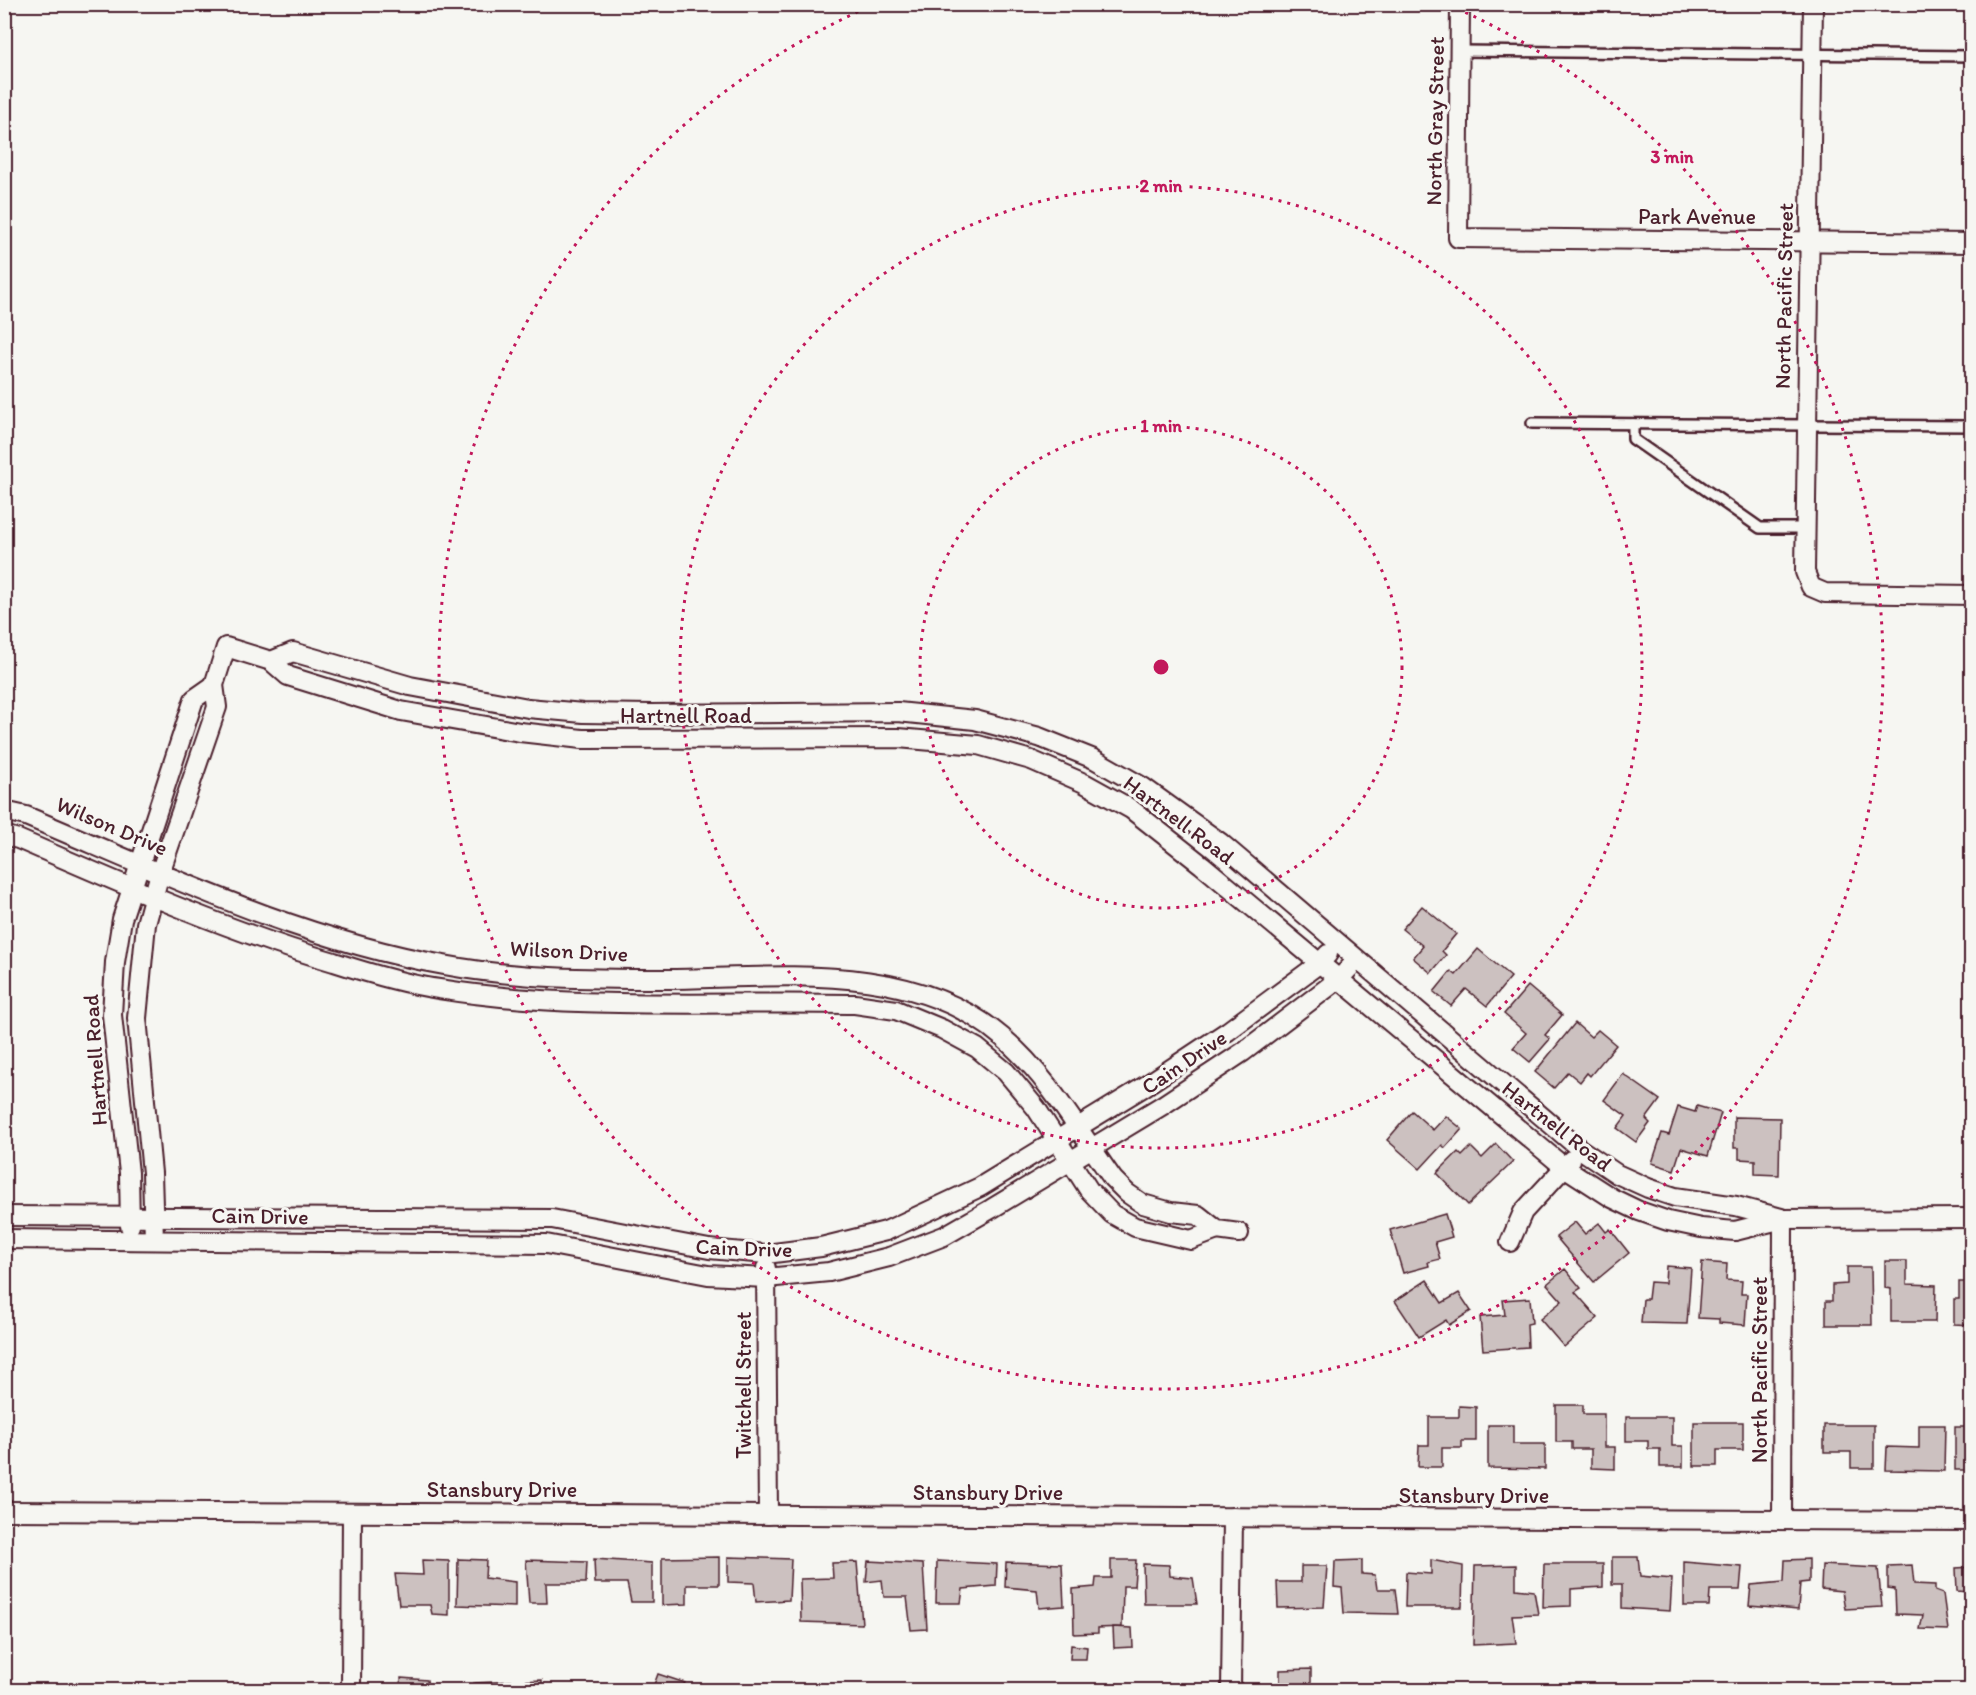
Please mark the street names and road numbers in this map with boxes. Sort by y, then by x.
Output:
street label: North Gray Street [1420,36,1450,206]
street label: Park Avenue [1638,203,1756,230]
street label: North Pacific Street [1769,203,1799,389]
street label: Hartnell Road [620,702,752,729]
street label: Hartnell Road [1118,770,1240,870]
street label: Wilson Drive [52,790,172,862]
street label: Wilson Drive [509,934,629,968]
street label: Hartnell Road [77,993,113,1127]
street label: Cain Drive [1136,1024,1232,1100]
street label: Hartnell Road [1497,1075,1617,1177]
street label: Cain Drive [211,1202,309,1230]
street label: Cain Drive [695,1233,793,1263]
street label: North Pacific Street [1746,1277,1773,1463]
street label: Twitchell Street [730,1311,757,1459]
street label: Stansbury Drive [427,1476,577,1503]
street label: Stansbury Drive [913,1479,1063,1506]
street label: Stansbury Drive [1399,1482,1549,1509]

